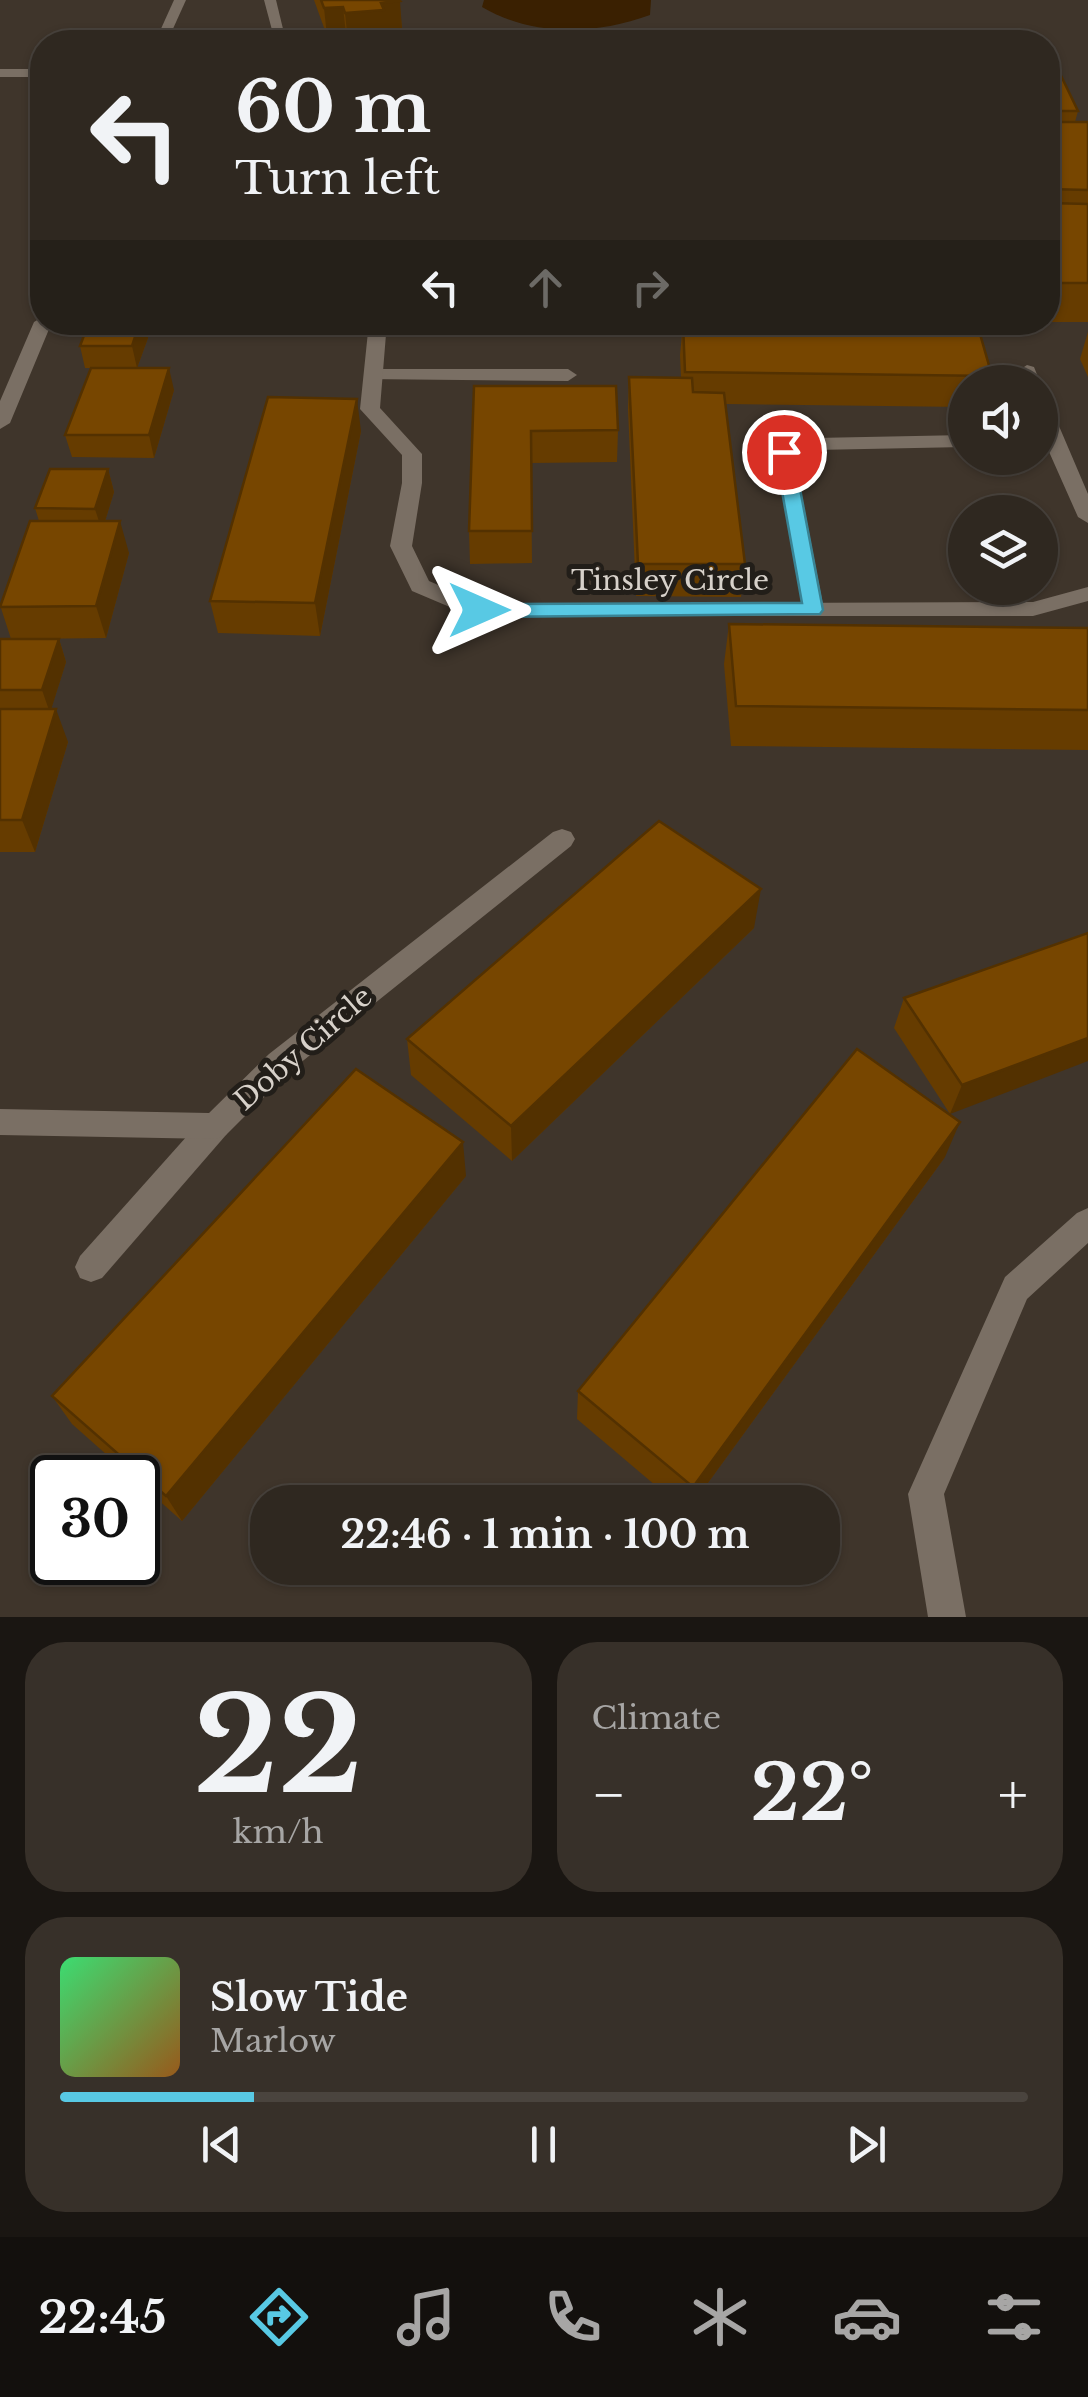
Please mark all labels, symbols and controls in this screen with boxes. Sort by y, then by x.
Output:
text: 60 m [235,64,431,151]
icon: left [70,70,200,200]
text: Turn left [235,150,440,206]
icon: left [413,260,468,315]
icon: ahead [518,260,573,315]
icon: right [623,260,678,315]
map controls [948,365,1058,605]
button: sound [948,365,1058,475]
pin [742,410,827,495]
icon: arrive [757,425,812,480]
button: layers [948,495,1058,605]
position arrow [427,558,531,662]
street label: Tinsley Circle [571,563,769,598]
street label: Doby Circle [227,979,379,1118]
speed limit sign: 30 [30,1455,160,1585]
text: 22:46 · 1 min · 100 m [340,1511,750,1558]
text: 22 [194,1666,363,1827]
text: Climate [592,1698,721,1738]
text: 22° [751,1747,873,1840]
text: − [592,1761,626,1829]
text: + [998,1761,1028,1829]
text: km/h [233,1812,324,1852]
text: Slow Tide [210,1974,408,2021]
text: Marlow [210,2021,336,2061]
icon: previous [194,2117,249,2172]
icon: pause [516,2117,571,2172]
icon: next [839,2117,894,2172]
icon: directions [244,2282,314,2352]
icon: music [391,2282,461,2352]
icon: phone [538,2282,608,2352]
icon: climate [685,2282,755,2352]
icon: car [832,2282,902,2352]
icon: filters [979,2282,1049,2352]
text: 22:45 [39,2289,167,2345]

